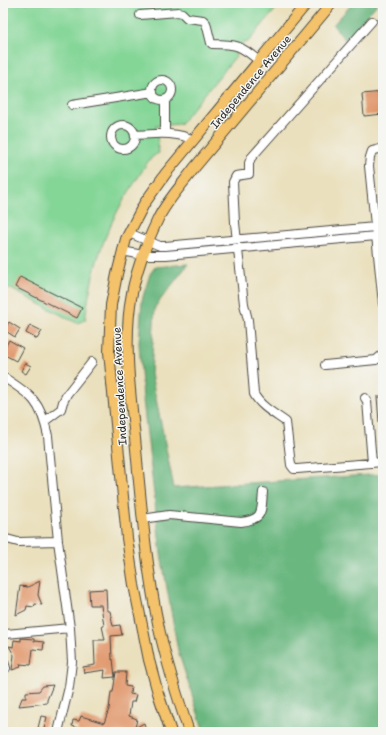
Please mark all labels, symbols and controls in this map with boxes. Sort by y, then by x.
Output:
street label: Independence Avenue [207,32,295,132]
street label: Independence Avenue [109,327,131,445]

